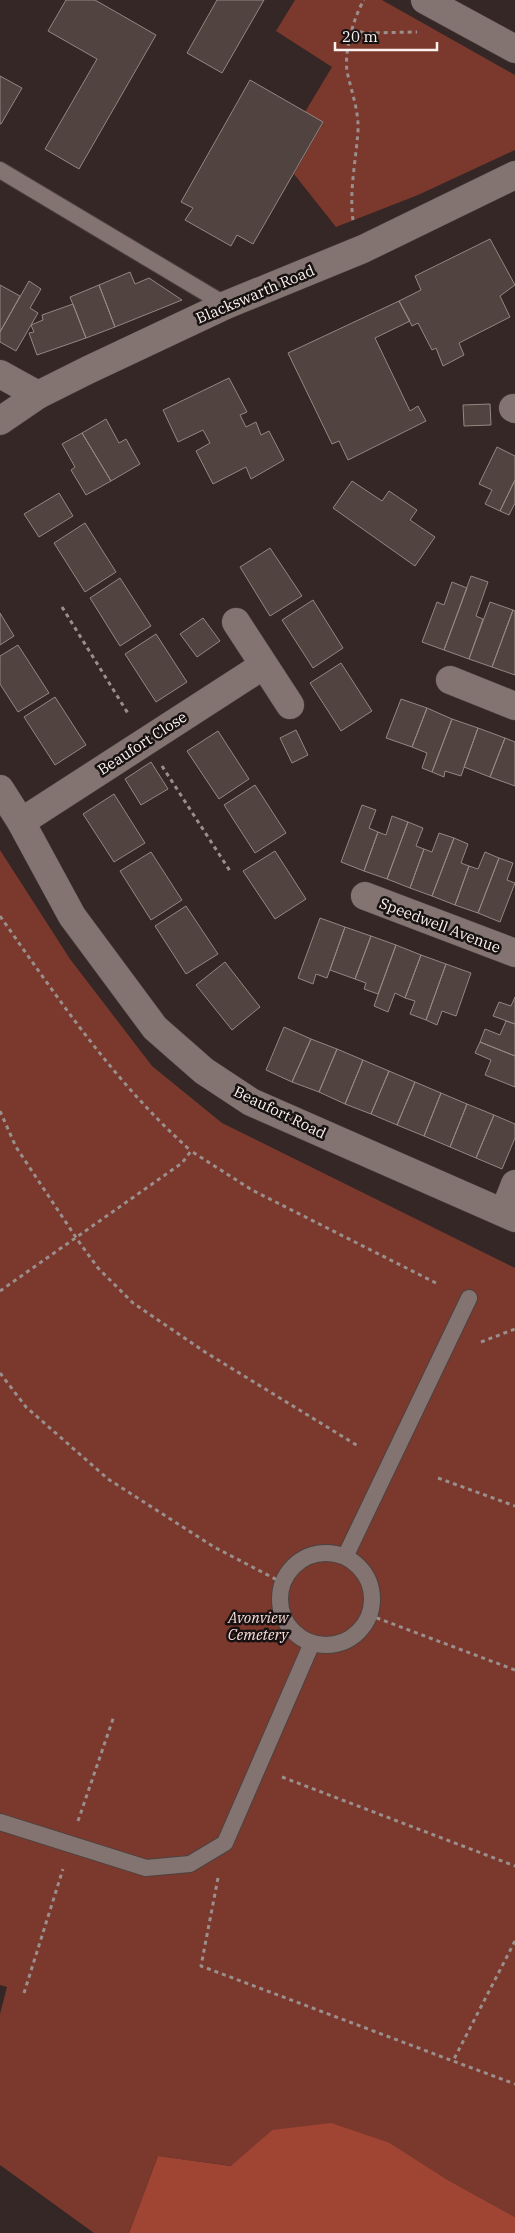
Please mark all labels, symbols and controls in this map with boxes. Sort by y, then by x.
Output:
scale bar [335,20,438,52]
text: 20 m [342,27,378,46]
street label: Blackswarth Road [193,260,317,328]
street label: Beaufort Close [94,707,190,779]
street label: Speedwell Avenue [377,893,503,957]
street label: Beaufort Road [231,1081,329,1143]
park label: Avonview Cemetery [227,1608,290,1644]

